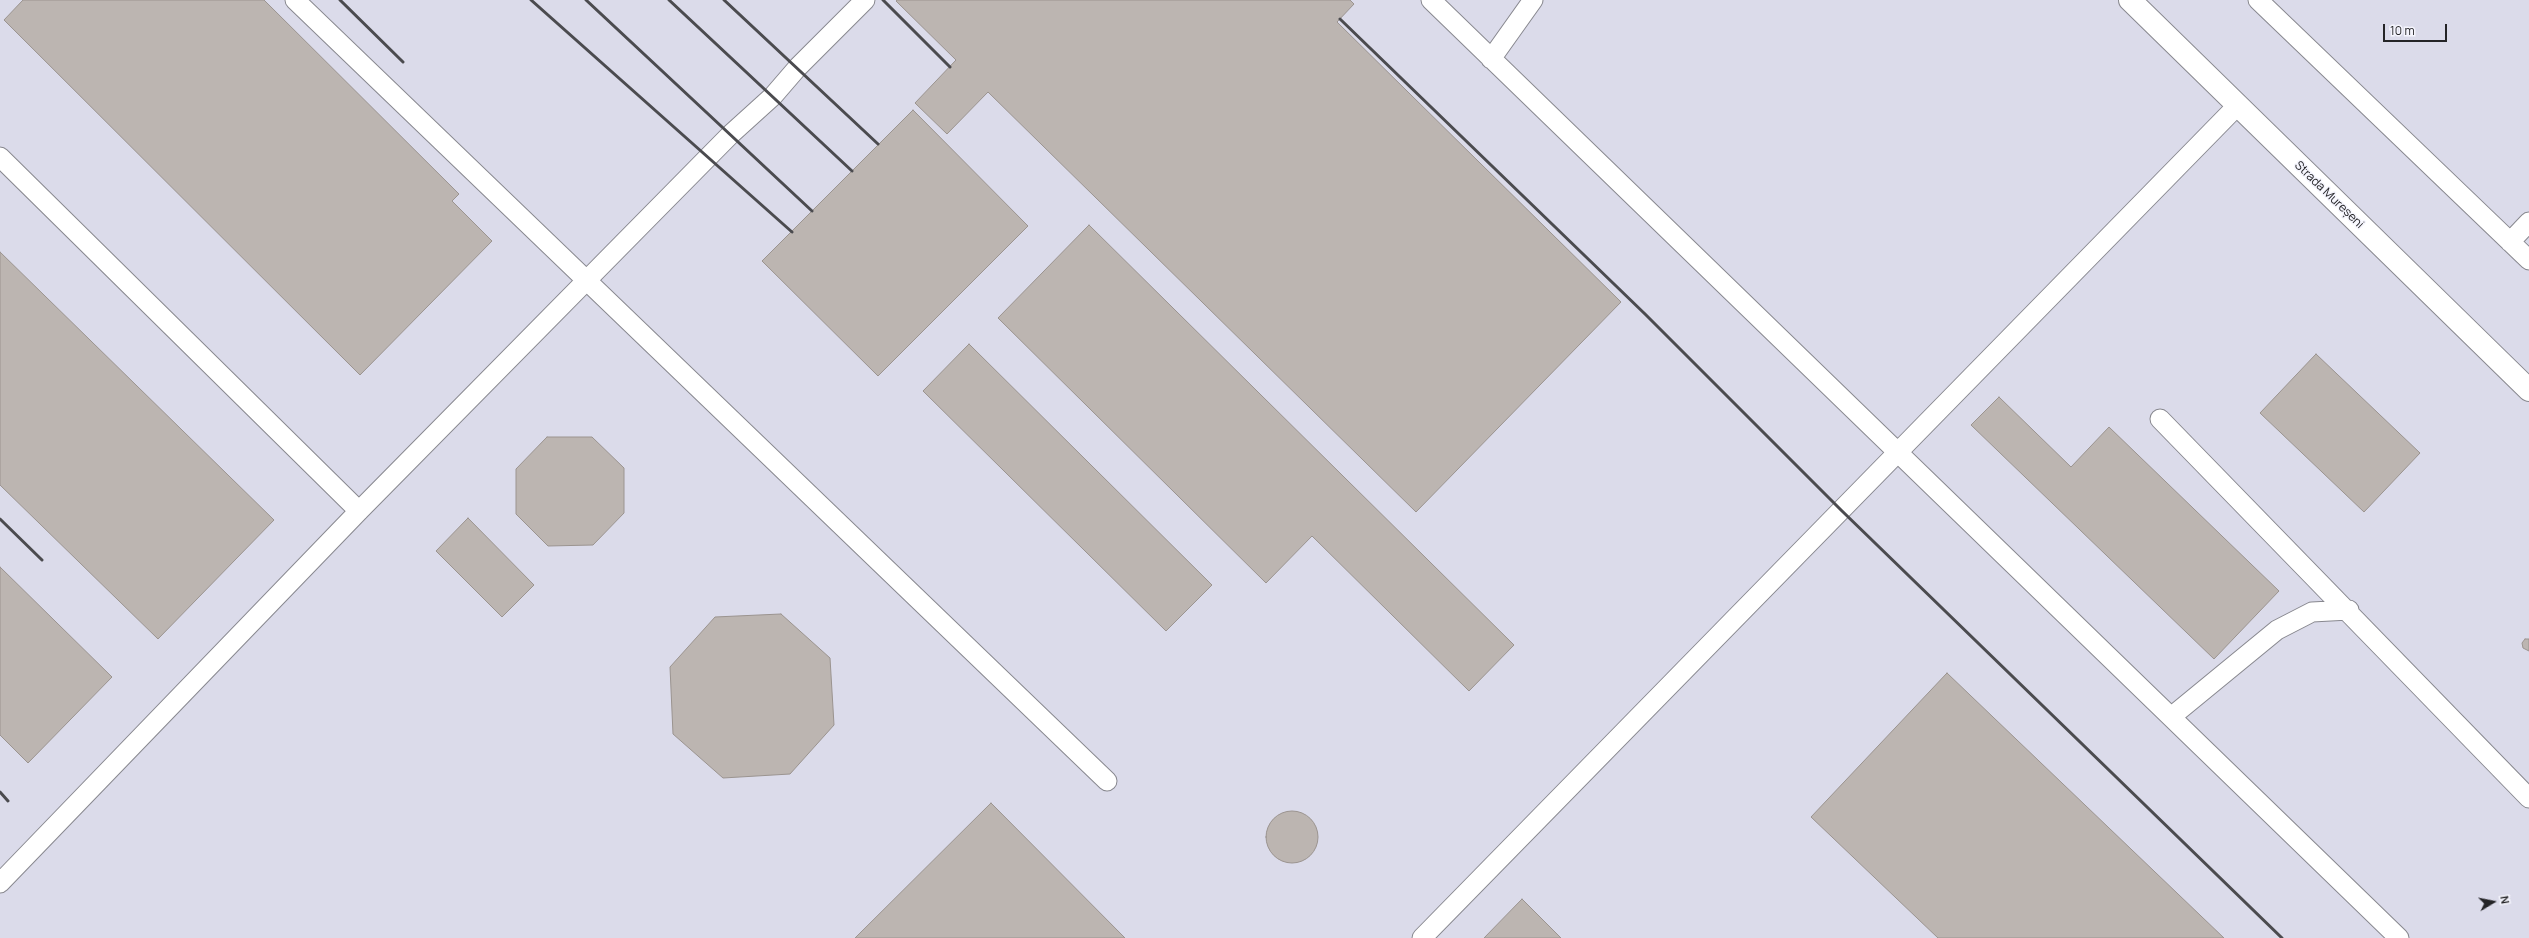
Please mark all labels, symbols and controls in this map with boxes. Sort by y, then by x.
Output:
scale bar [2385,16,2449,42]
text: 10 m [2390,22,2415,39]
street label: Strada Mureșeni [2291,158,2367,232]
north arrow [2473,882,2513,922]
text: N [2497,895,2513,905]

